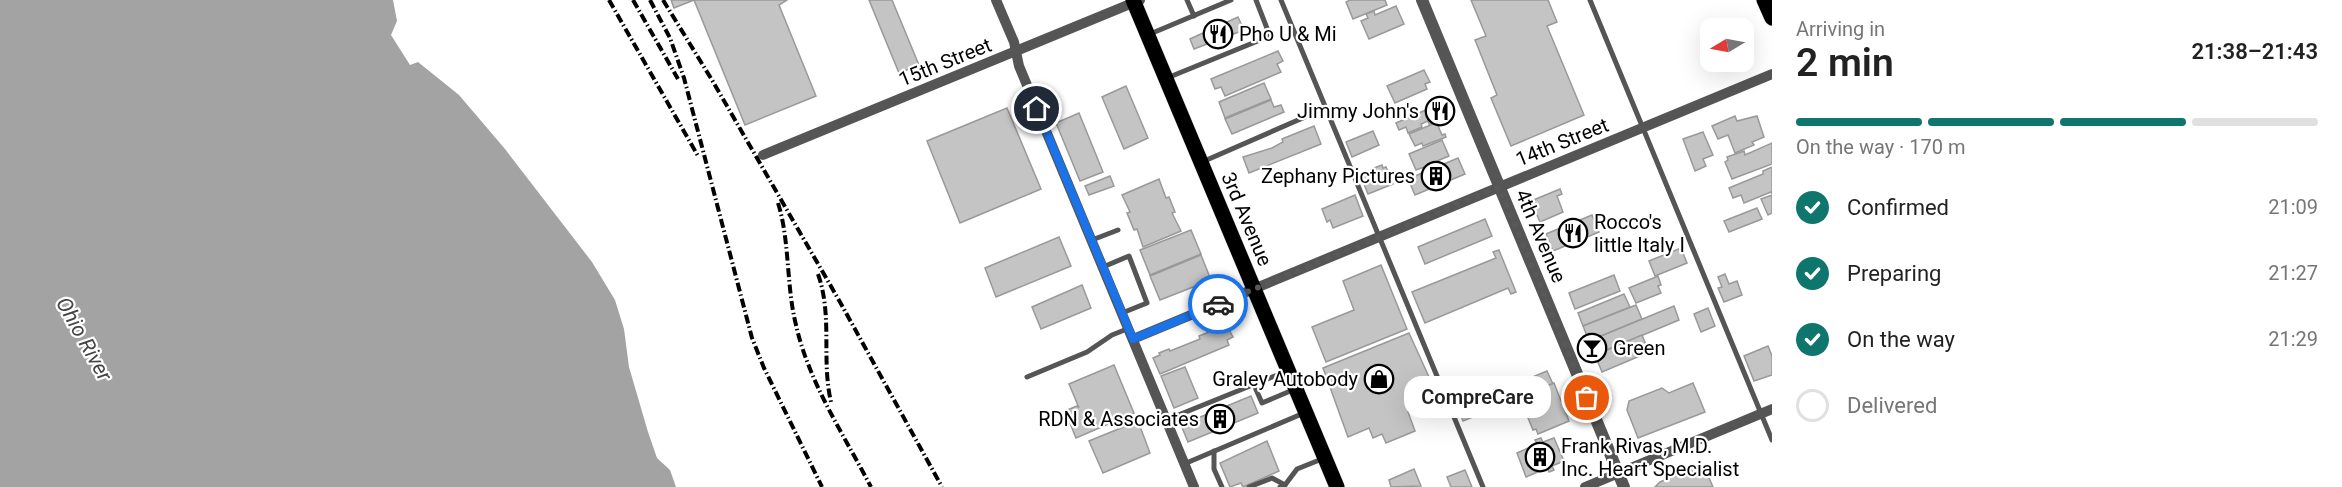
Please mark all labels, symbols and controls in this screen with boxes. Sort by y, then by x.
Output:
text: Arriving in [1796,17,1885,41]
restaurant icon: Pho U & Mi [1202,18,1234,50]
north arrow [1700,18,1754,72]
map controls [1700,18,1754,72]
place label: Pho U & Mi [1239,22,1337,46]
street label: 15th Street [895,33,995,91]
text: 21:38–21:43 [2191,39,2318,64]
text: 2 min [1796,40,1894,86]
pin [1011,83,1062,134]
icon: home [1020,92,1053,125]
restaurant icon: Jimmy John's [1424,95,1456,127]
place label: Jimmy John's [1297,99,1419,123]
street label: 14th Street [1512,113,1612,171]
text: On the way · 170 m [1796,135,1965,159]
building icon: Zephany Pictures [1420,160,1452,192]
place label: Zephany Pictures [1261,164,1415,188]
street label: 3rd Avenue [1217,169,1277,269]
street label: 4th Avenue [1511,186,1571,286]
icon: check [1796,191,1829,224]
text: Confirmed [1847,195,1949,220]
text: 21:09 [2268,195,2318,219]
place label: Rocco's little Italy I [1594,210,1685,257]
restaurant icon: Rocco's little Italy I [1557,217,1589,249]
icon: check [1796,257,1829,290]
text: Preparing [1847,261,1941,286]
text: 21:27 [2268,261,2318,285]
courier [1188,274,1248,334]
icon: car [1202,288,1235,321]
water label: Ohio River [51,293,117,386]
icon: check [1796,323,1829,356]
text: On the way [1847,327,1955,352]
text: 21:29 [2268,327,2318,351]
bar icon: Green [1576,332,1608,364]
place label: Green [1613,336,1665,360]
shop icon: Graley Autobody [1363,363,1395,395]
place label: Graley Autobody [1212,367,1359,391]
pin [1561,372,1612,423]
callout: CompreCare [1404,377,1551,419]
icon: bag [1570,381,1603,414]
text: CompreCare [1421,385,1534,409]
text: Delivered [1847,393,1937,418]
building icon: RDN & Associates [1204,403,1236,435]
place label: RDN & Associates [1038,407,1199,431]
place label: Frank Rivas, M.D. Inc. Heart Specialist [1561,434,1739,481]
building icon: Frank Rivas, M.D. Inc. Heart Specialist [1524,441,1556,473]

